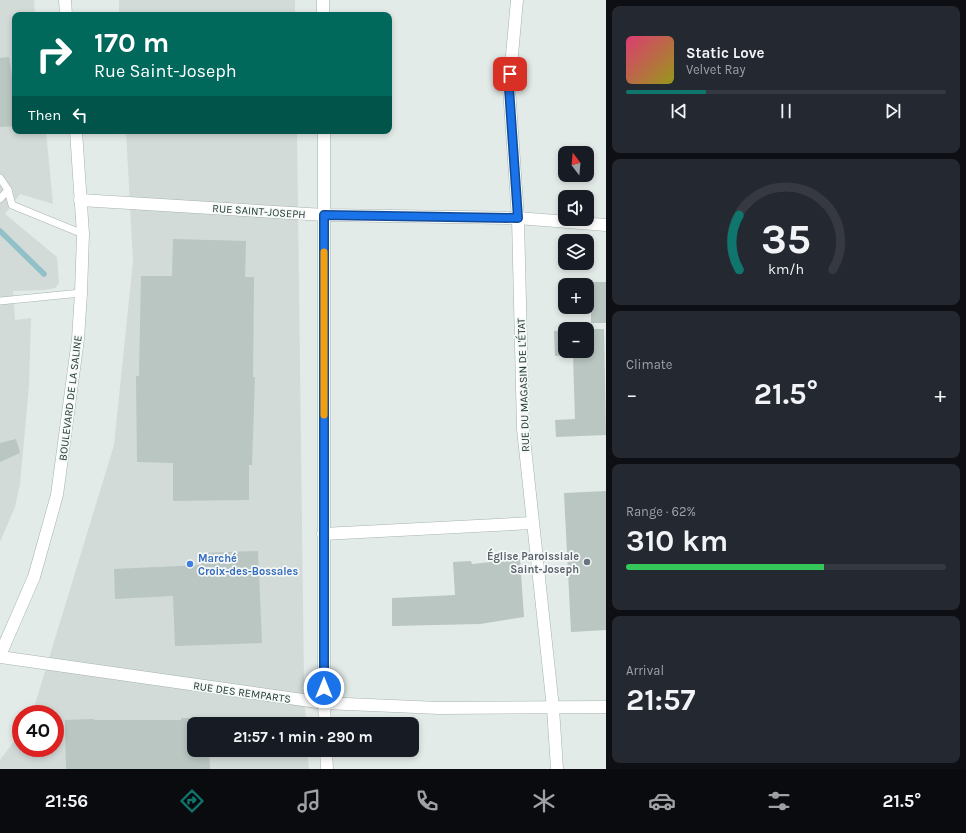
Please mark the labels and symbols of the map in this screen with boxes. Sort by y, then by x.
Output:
pin [493,57,527,91]
north arrow [558,146,594,182]
street label: RUE SAINT-JOSEPH [212,202,306,221]
street label: RUE DU MAGASIN DE L'ÉTAT [513,317,532,452]
street label: BOULEVARD DE LA SALINE [56,335,85,462]
place label: Église Paroissiale Saint-Joseph [487,548,579,576]
place label: Marché Croix-des-Bossales [198,552,298,578]
marker: Église Paroissiale Saint-Joseph [582,557,592,567]
marker: Marché Croix-des-Bossales [185,559,195,569]
position arrow [303,667,345,709]
street label: RUE DES REMPARTS [192,679,292,706]
speed limit sign: 40 [12,705,64,757]

